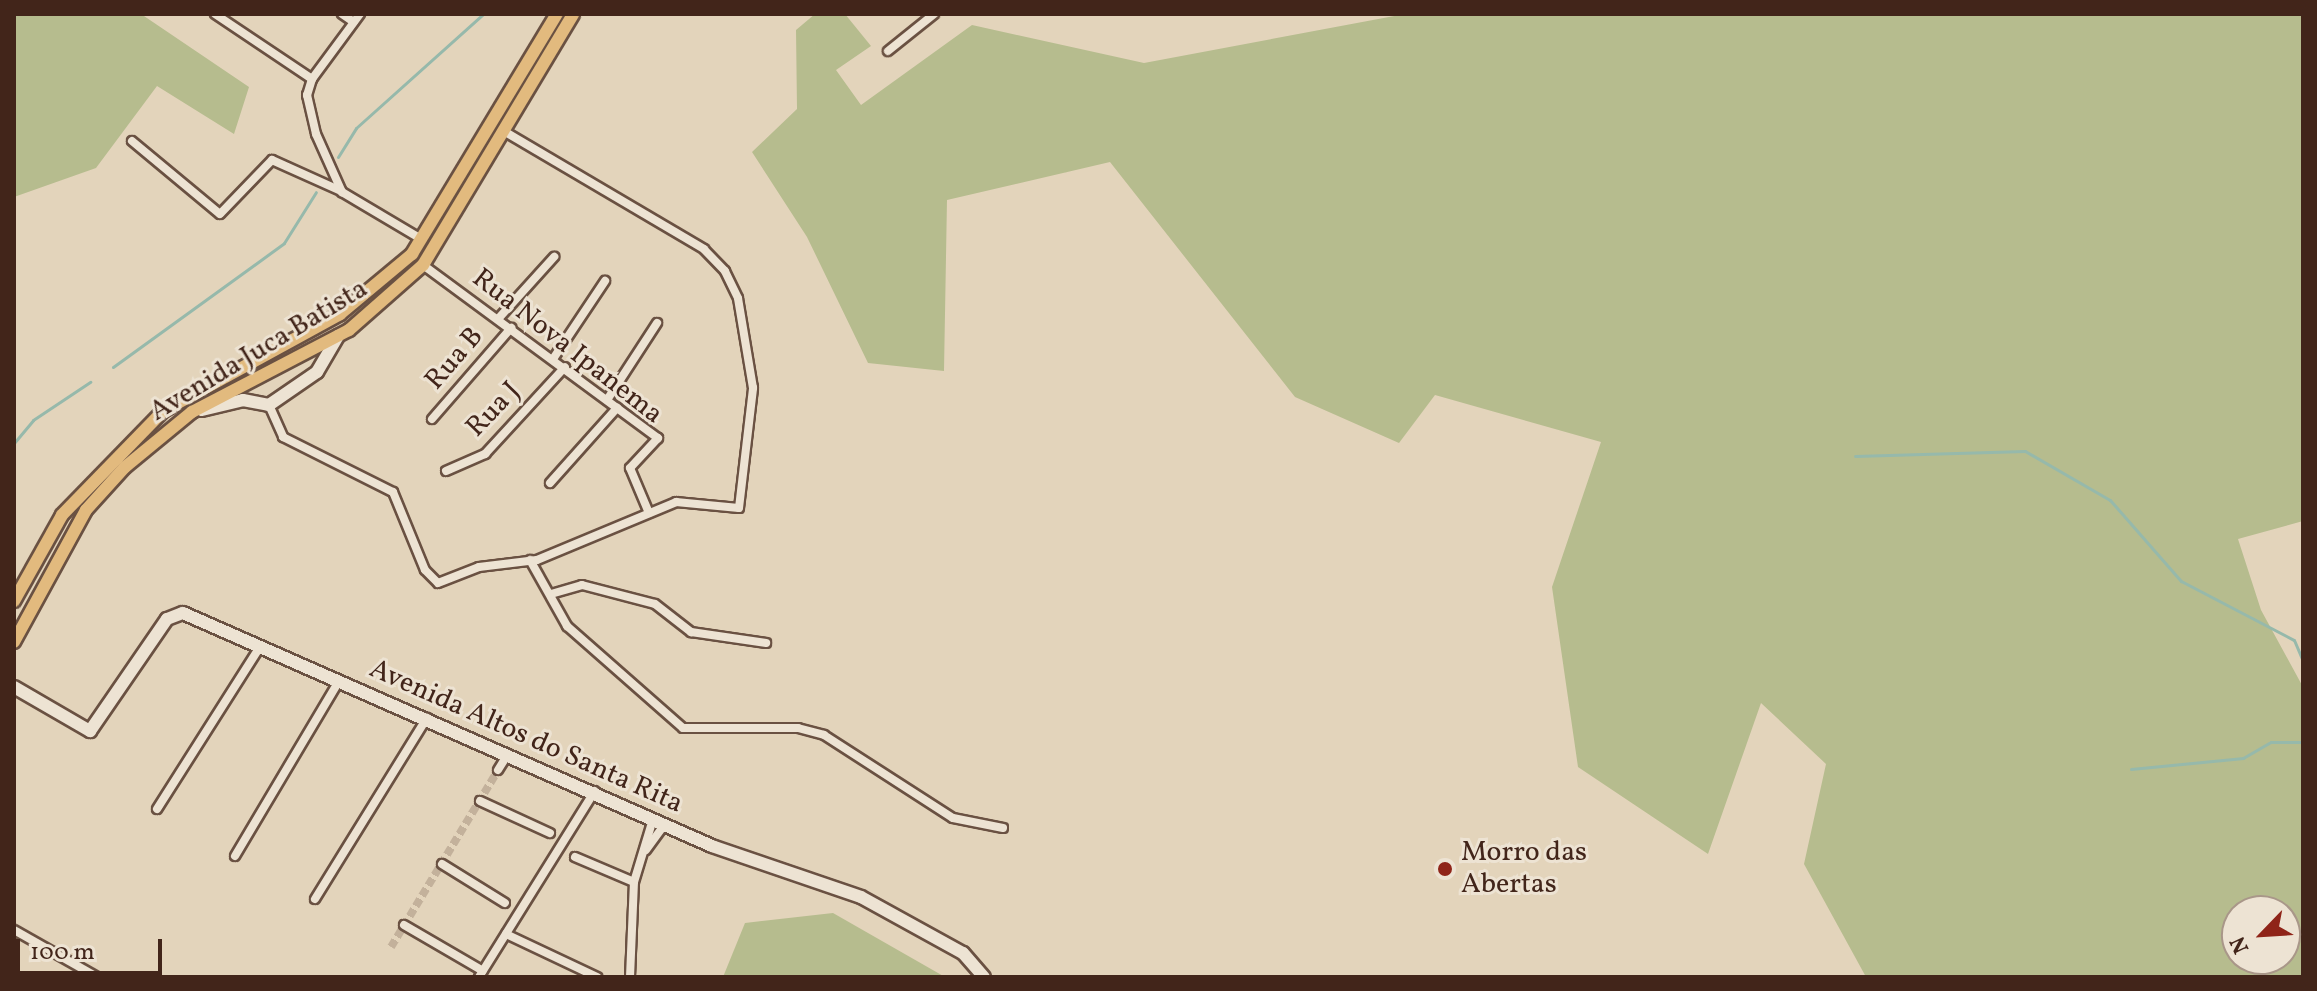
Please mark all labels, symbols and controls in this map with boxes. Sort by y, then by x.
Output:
street label: Rua Nova Ipanema [465,262,669,432]
street label: Avenida Juca Batista [144,273,374,429]
street label: Rua B [419,321,491,397]
street label: Rua J [460,375,528,445]
street label: Avenida Altos do Santa Rita [364,653,688,821]
place label: Morro das Abertas [1461,836,1587,902]
marker: Morro das Abertas [1436,860,1454,878]
north arrow [2221,895,2301,975]
scale bar [20,923,166,973]
text: N [2223,931,2258,958]
text: 100 m [30,936,95,970]

